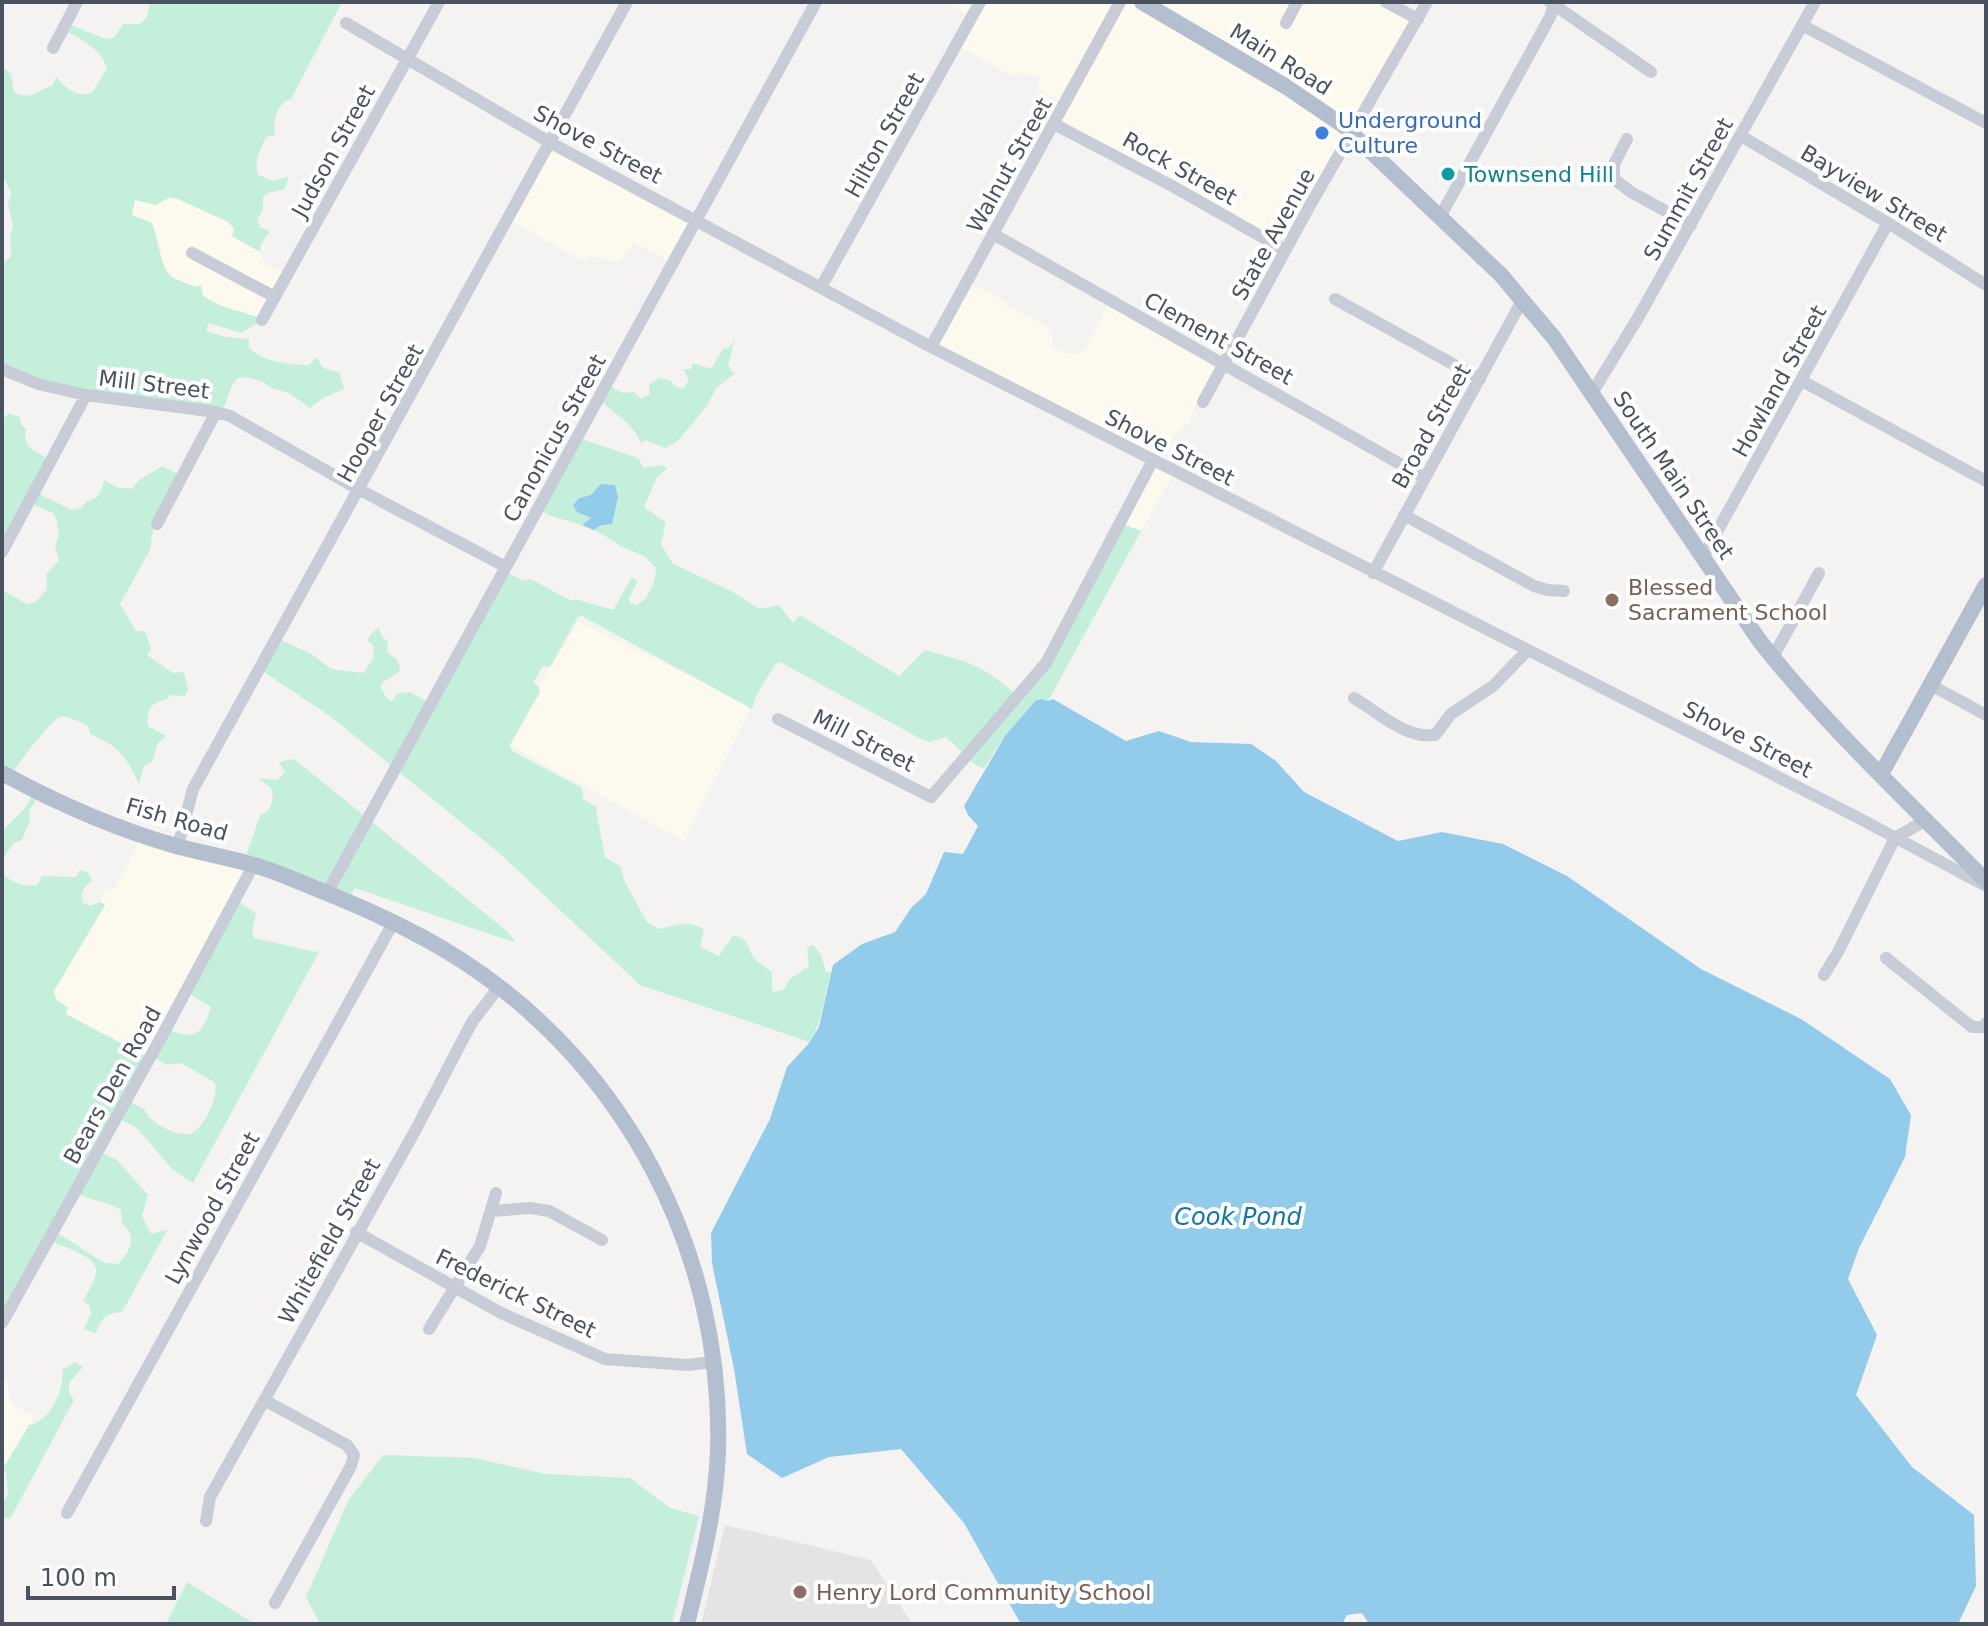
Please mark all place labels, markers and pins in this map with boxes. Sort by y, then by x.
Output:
place label: Underground Culture [1338,108,1482,158]
marker: Underground Culture [1313,124,1331,142]
place label: Townsend Hill [1463,162,1614,187]
marker: Townsend Hill [1439,165,1457,183]
place label: Blessed Sacrament School [1628,575,1828,625]
marker: Blessed Sacrament School [1603,591,1621,609]
place label: Henry Lord Community School [816,1580,1151,1605]
marker: Henry Lord Community School [791,1583,809,1601]

